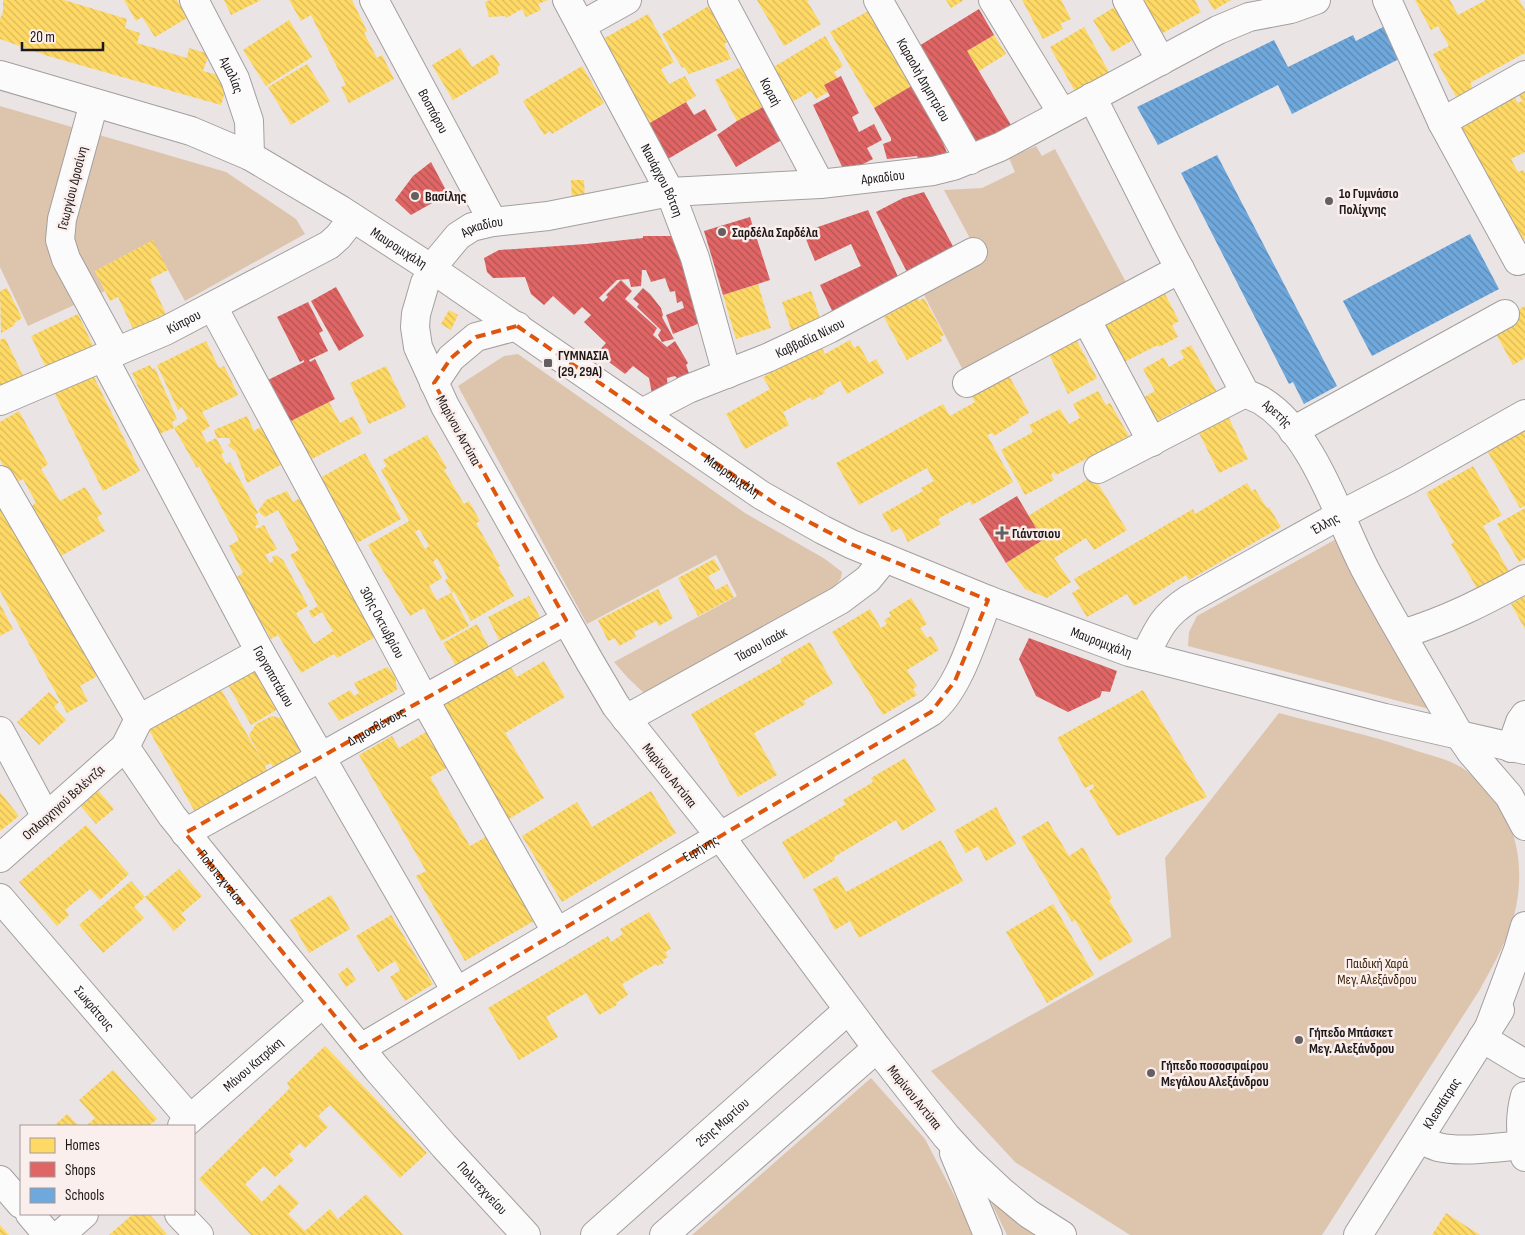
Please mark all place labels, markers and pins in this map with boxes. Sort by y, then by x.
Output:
place label: 1ο Γυμνάσιο Πολίχνης [1339,185,1399,218]
place label: Βασίλης [425,188,467,205]
marker: Βασίλης [409,190,421,202]
marker: 1ο Γυμνάσιο Πολίχνης [1323,195,1335,207]
place label: Σαρδέλα Σαρδέλα [732,224,819,241]
marker: Σαρδέλα Σαρδέλα [716,226,728,238]
place label: ΓΥΜΝΑΣΙΑ (29, 29Α) [558,347,609,380]
marker: ΓΥΜΝΑΣΙΑ (29, 29Α) [542,357,554,369]
place label: Γιάντσιου [1012,525,1060,542]
marker: Γιάντσιου [996,527,1008,539]
place label: Γήπεδο Μπάσκετ Μεγ. Αλεξάνδρου [1309,1024,1394,1057]
marker: Γήπεδο Μπάσκετ Μεγ. Αλεξάνδρου [1293,1034,1305,1046]
place label: Γήπεδο ποσοσφαίρου Μεγάλου Αλεξάνδρου [1161,1057,1269,1090]
marker: Γήπεδο ποσοσφαίρου Μεγάλου Αλεξάνδρου [1145,1067,1157,1079]

